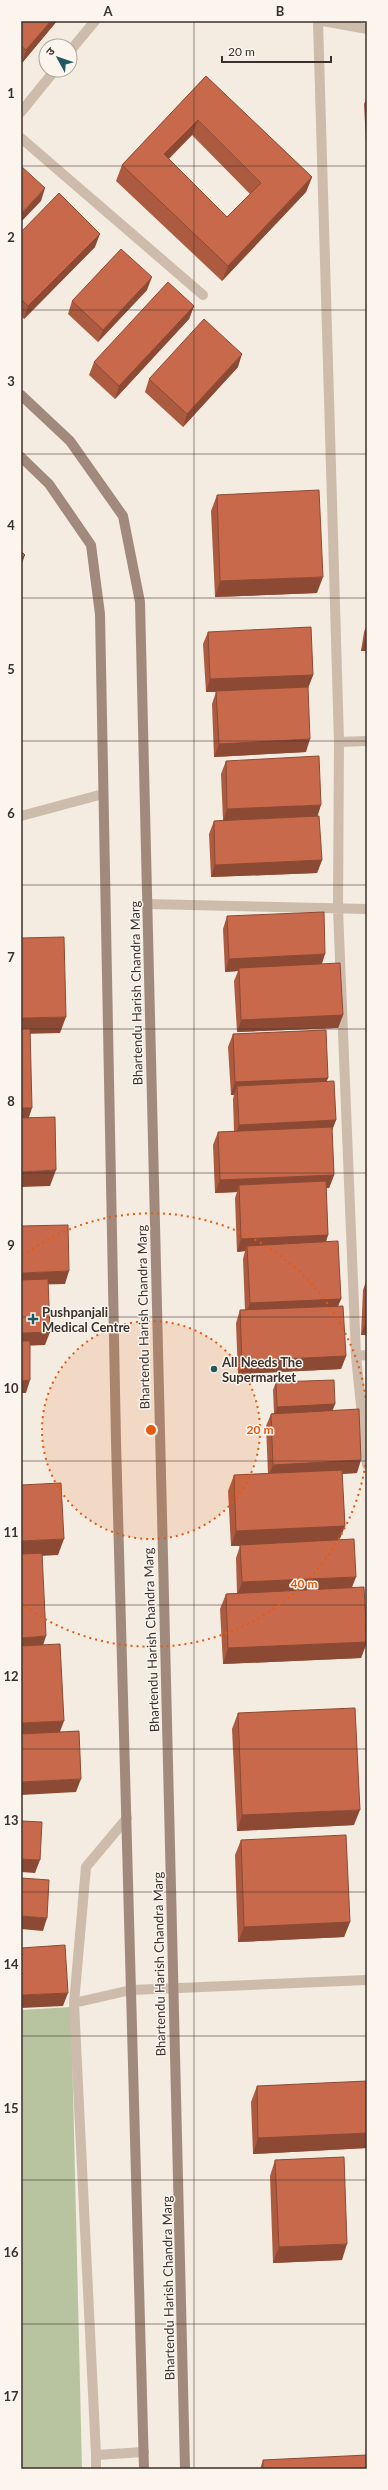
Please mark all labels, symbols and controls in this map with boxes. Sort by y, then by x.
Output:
text: A [102,3,113,19]
text: B [276,3,285,19]
north arrow [38,38,78,78]
scale bar [222,38,331,64]
text: उ [43,44,57,58]
text: 20 m [228,44,255,59]
text: 1 [7,85,15,101]
text: 2 [7,229,15,245]
text: 3 [7,373,15,389]
text: 4 [7,517,15,533]
text: 5 [7,661,15,677]
text: 6 [7,805,15,821]
street label: Bhartendu Harish Chandra Marg [126,900,146,1085]
text: 7 [7,949,15,965]
text: 8 [7,1093,15,1109]
street label: Bhartendu Harish Chandra Marg [133,1224,153,1409]
text: 9 [7,1237,15,1253]
place label: Pushpanjali Medical Centre [42,1304,130,1335]
marker: Pushpanjali Medical Centre [27,1313,39,1325]
place label: All Needs The Supermarket [221,1354,302,1385]
marker: All Needs The Supermarket [209,1364,219,1374]
text: 10 [3,1380,19,1396]
text: 20 m [247,1422,273,1437]
centre of rings [144,1423,158,1437]
text: 11 [3,1524,19,1540]
street label: Bhartendu Harish Chandra Marg [140,1547,162,1733]
text: 40 m [291,1576,317,1591]
text: 12 [3,1668,19,1684]
text: 13 [3,1812,19,1828]
street label: Bhartendu Harish Chandra Marg [149,1871,169,2056]
text: 14 [3,1956,19,1972]
text: 15 [3,2100,19,2116]
street label: Bhartendu Harish Chandra Marg [158,2195,178,2380]
text: 16 [3,2244,19,2260]
text: 17 [3,2388,19,2404]

